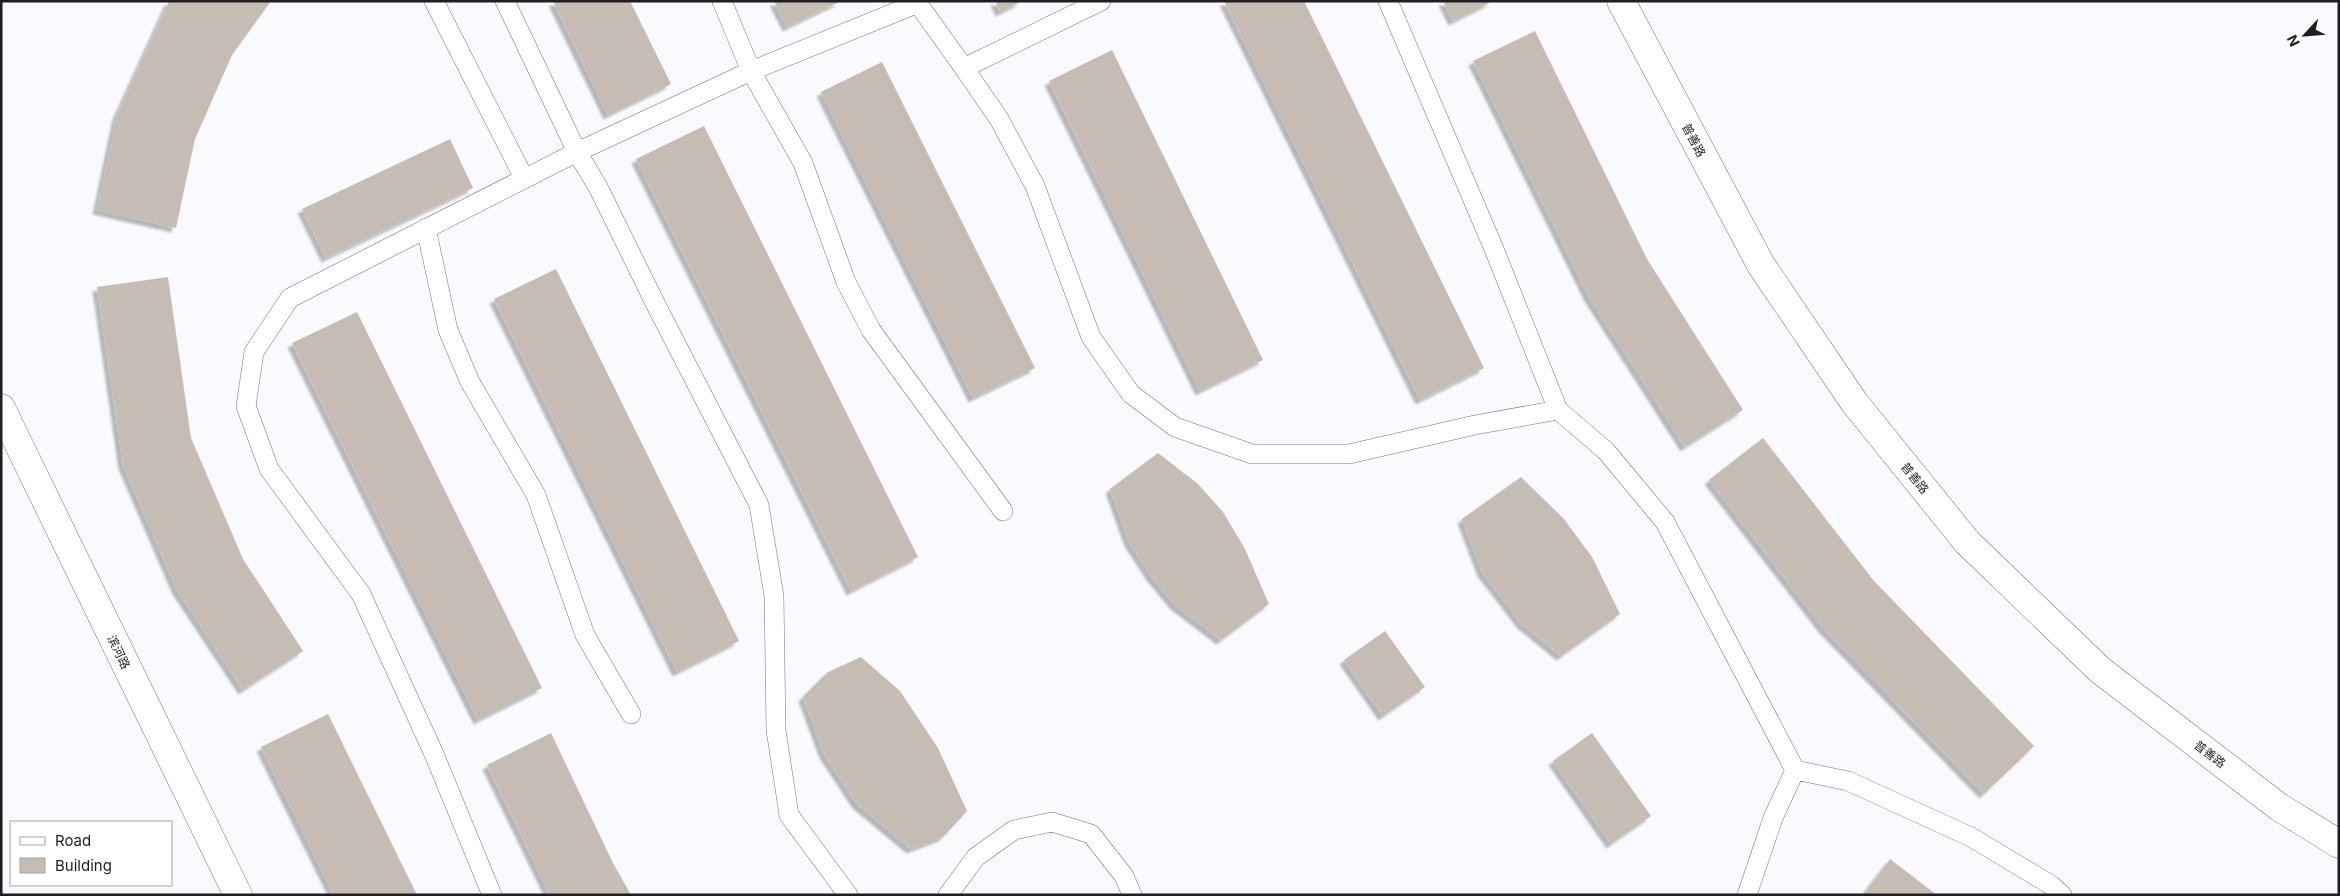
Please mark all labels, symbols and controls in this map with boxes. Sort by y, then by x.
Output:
north arrow [2280,10,2330,60]
text: N [2283,32,2303,49]
street label: 普善路 [1679,121,1709,159]
street label: 普善路 [1898,459,1932,497]
street label: 滨河路 [104,633,134,671]
street label: 普善路 [2191,737,2229,771]
legend [10,821,172,886]
text: Road [55,831,91,850]
text: Building [55,856,112,875]

